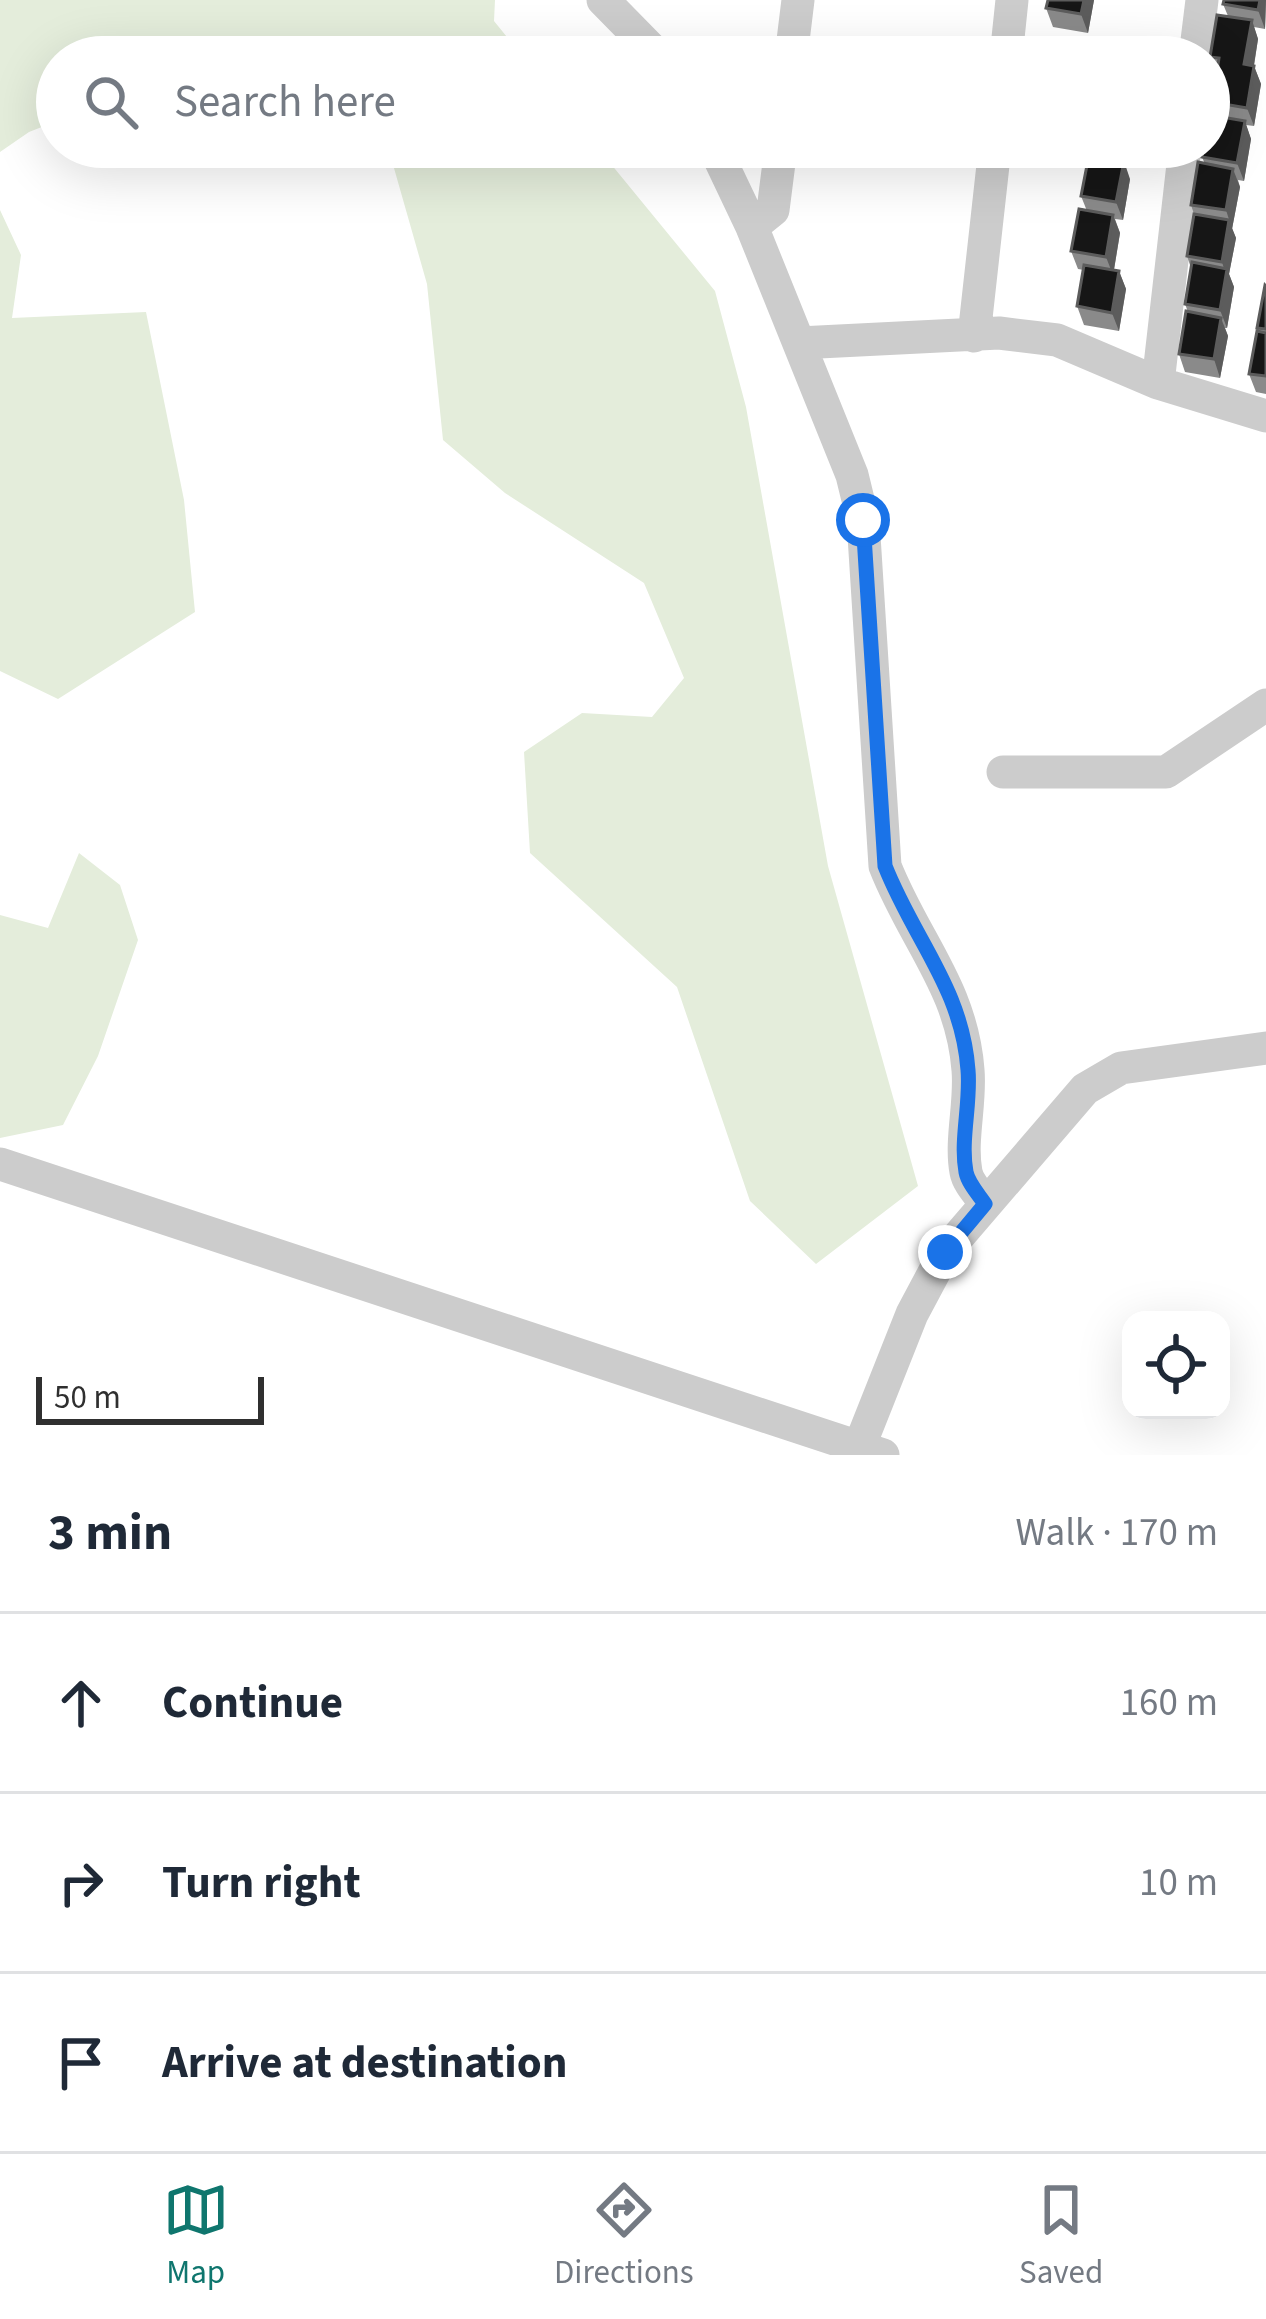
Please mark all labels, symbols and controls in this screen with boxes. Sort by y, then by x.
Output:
search box [36,36,1230,168]
icon: search [78,69,144,135]
text: Search here [174,70,396,134]
route start [836,493,890,547]
route end [918,1225,972,1279]
map controls [1122,1311,1230,1419]
button: locate [1122,1311,1230,1419]
scale bar [36,1371,264,1424]
text: 50 m [54,1374,121,1421]
text: 3 min [48,1497,172,1569]
text: Walk · 170 m [1015,1505,1218,1561]
icon: ahead [48,1670,114,1736]
text: Continue [162,1671,343,1735]
text: 160 m [1120,1675,1218,1731]
icon: right [48,1850,114,1916]
text: Turn right [162,1851,361,1915]
text: 10 m [1139,1855,1218,1911]
icon: arrive [48,2030,114,2096]
text: Arrive at destination [162,2031,567,2095]
tab: Map [163,2177,229,2296]
tab: Directions [554,2177,694,2296]
tab: Saved [1019,2177,1103,2296]

